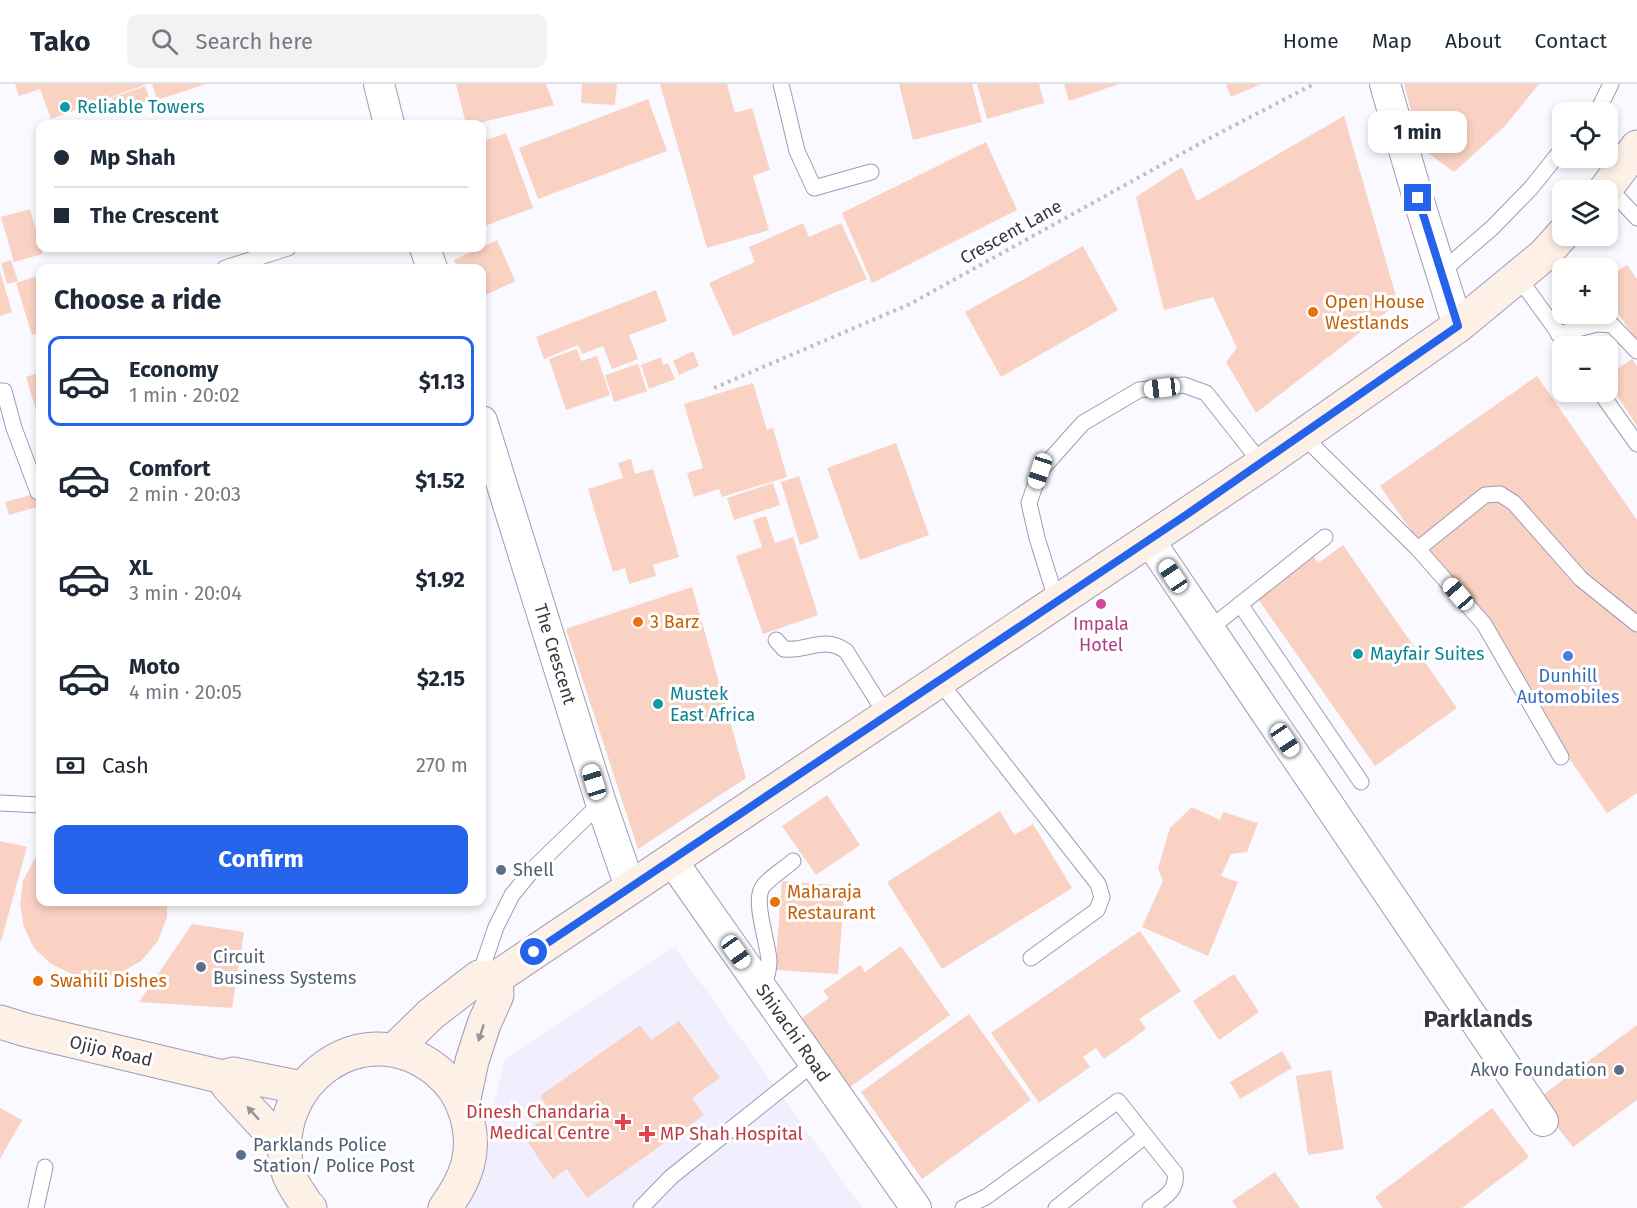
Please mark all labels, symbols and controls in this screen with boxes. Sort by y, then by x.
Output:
search box [127,14,547,68]
text: Tako [30,25,91,58]
icon: search [148,25,181,58]
text: Search here [196,28,313,55]
text: Home [1283,28,1339,54]
text: Map [1372,28,1412,54]
text: About [1445,28,1502,54]
text: Contact [1535,28,1607,54]
place label: Reliable Towers [77,96,205,118]
marker: Reliable Towers [58,100,72,114]
map controls [1552,102,1618,402]
button: locate [1552,102,1618,168]
callout: 1 min [1368,111,1468,153]
text: 1 min [1393,120,1442,144]
text: Mp Shah [90,144,176,171]
button: layers [1552,180,1618,246]
route end [1404,184,1431,211]
street label: Crescent Lane [956,195,1066,269]
text: The Crescent [90,202,219,229]
button: + [1552,258,1618,324]
text: Choose a ride [54,284,221,316]
place label: Open House Westlands [1325,291,1425,334]
marker: Open House Westlands [1306,305,1320,319]
button: − [1552,336,1618,402]
icon: car [57,354,111,408]
text: Economy [129,356,218,383]
text: $1.13 [419,368,465,395]
car [1143,377,1181,399]
text: 1 min · 20:02 [129,383,240,407]
car [1026,451,1054,491]
icon: car [57,453,111,507]
text: Comfort [129,455,210,482]
text: $1.52 [415,467,465,494]
text: 2 min · 20:03 [129,482,241,506]
icon: car [57,552,111,606]
text: XL [129,554,153,581]
car [1155,556,1191,596]
text: $1.92 [415,566,465,593]
car [1439,575,1477,613]
text: 3 min · 20:04 [129,581,242,605]
marker: Impala Hotel [1094,597,1108,611]
street label: The Crescent [529,601,581,707]
place label: 3 Barz [650,611,699,633]
place label: Impala Hotel [1073,613,1129,656]
marker: 3 Barz [631,615,645,629]
place label: Mayfair Suites [1370,643,1484,665]
marker: Mayfair Suites [1351,647,1365,661]
marker: Dunhill Automobiles [1561,649,1575,663]
icon: car [57,651,111,705]
text: Moto [129,653,180,680]
text: $2.15 [417,665,465,692]
place label: Dunhill Automobiles [1517,665,1619,708]
text: 4 min · 20:05 [129,680,242,704]
place label: Mustek East Africa [670,683,755,726]
marker: Mustek East Africa [651,697,665,711]
car [1267,720,1303,760]
icon: cash [54,749,87,782]
text: Cash [102,752,149,779]
text: 270 m [416,753,468,777]
car [580,762,608,802]
button: Confirm [54,825,468,894]
place label: Shell [513,859,554,881]
marker: Shell [494,863,508,877]
place label: Maharaja Restaurant [787,881,876,924]
marker: Maharaja Restaurant [768,895,782,909]
car [718,932,754,972]
route start [520,938,547,965]
place label: Circuit Business Systems [213,946,356,989]
marker: Circuit Business Systems [194,960,208,974]
place label: Swahili Dishes [50,970,167,992]
marker: Swahili Dishes [31,974,45,988]
street label: Shivachi Road [751,980,835,1086]
district label: Parklands [1423,1005,1533,1033]
one-way arrow [476,1024,485,1042]
street label: Ojijo Road [67,1031,155,1071]
place label: Akvo Foundation [1470,1059,1607,1081]
marker: Akvo Foundation [1612,1063,1626,1077]
place label: Dinesh Chandaria Medical Centre [466,1101,610,1144]
one-way arrow [247,1106,260,1121]
marker: Dinesh Chandaria Medical Centre [614,1113,632,1131]
place label: MP Shah Hospital [660,1123,803,1145]
marker: MP Shah Hospital [638,1125,656,1143]
place label: Parklands Police Station/ Police Post [253,1134,415,1177]
marker: Parklands Police Station/ Police Post [234,1148,248,1162]

